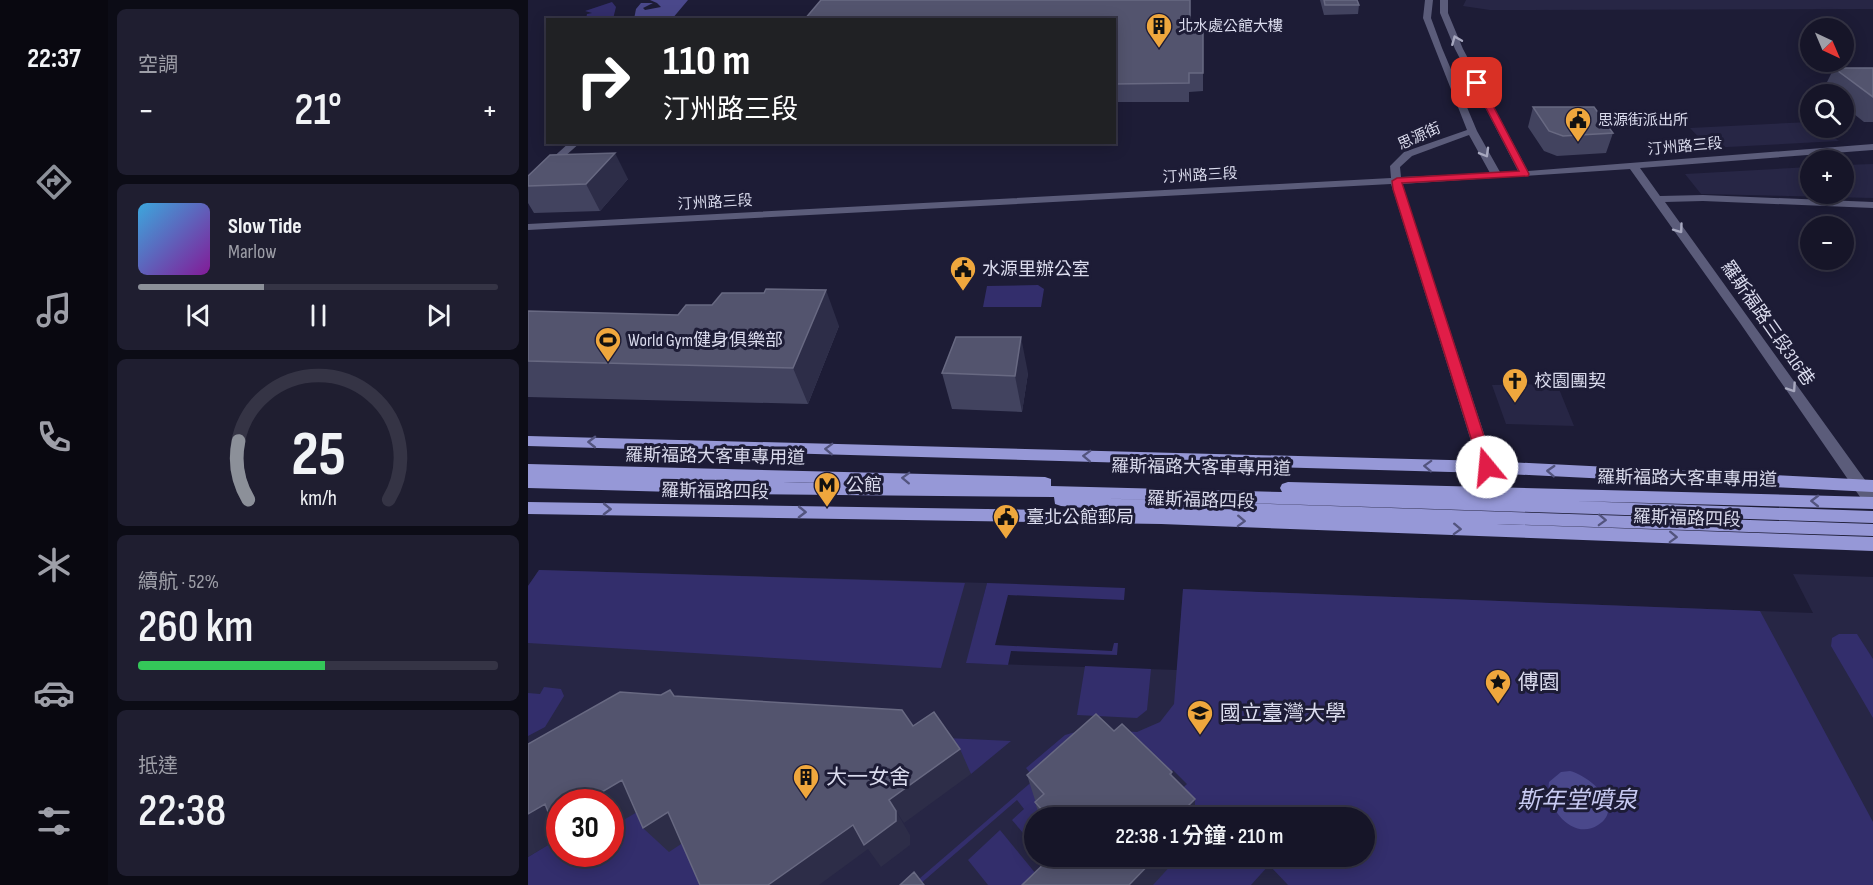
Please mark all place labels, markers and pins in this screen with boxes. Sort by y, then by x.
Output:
building icon: 北水處公館大樓 [1144,11,1174,49]
place label: 北水處公館大樓 [1178,17,1283,36]
pin [1451,57,1502,108]
public building icon: 思源街派出所 [1563,105,1593,143]
place label: 思源街派出所 [1598,111,1688,130]
public building icon: 水源里辦公室 [948,254,978,292]
place label: 水源里辦公室 [982,259,1090,280]
sports icon: World Gym健身俱樂部 [593,325,623,363]
place label: World Gym健身俱樂部 [628,330,783,351]
church icon: 校園團契 [1500,366,1530,404]
place label: 校園團契 [1534,371,1606,392]
metro station icon: 公館 [812,470,842,508]
place label: 公館 [846,475,882,496]
public building icon: 臺北公館郵局 [991,502,1021,540]
place label: 臺北公館郵局 [1026,507,1134,528]
place icon: 傅園 [1483,667,1513,705]
place label: 傅園 [1518,670,1560,695]
school or university icon: 國立臺灣大學 [1185,698,1215,736]
place label: 國立臺灣大學 [1220,701,1346,726]
building icon: 大一女舍 [791,762,821,800]
place label: 大一女舍 [826,765,910,790]

